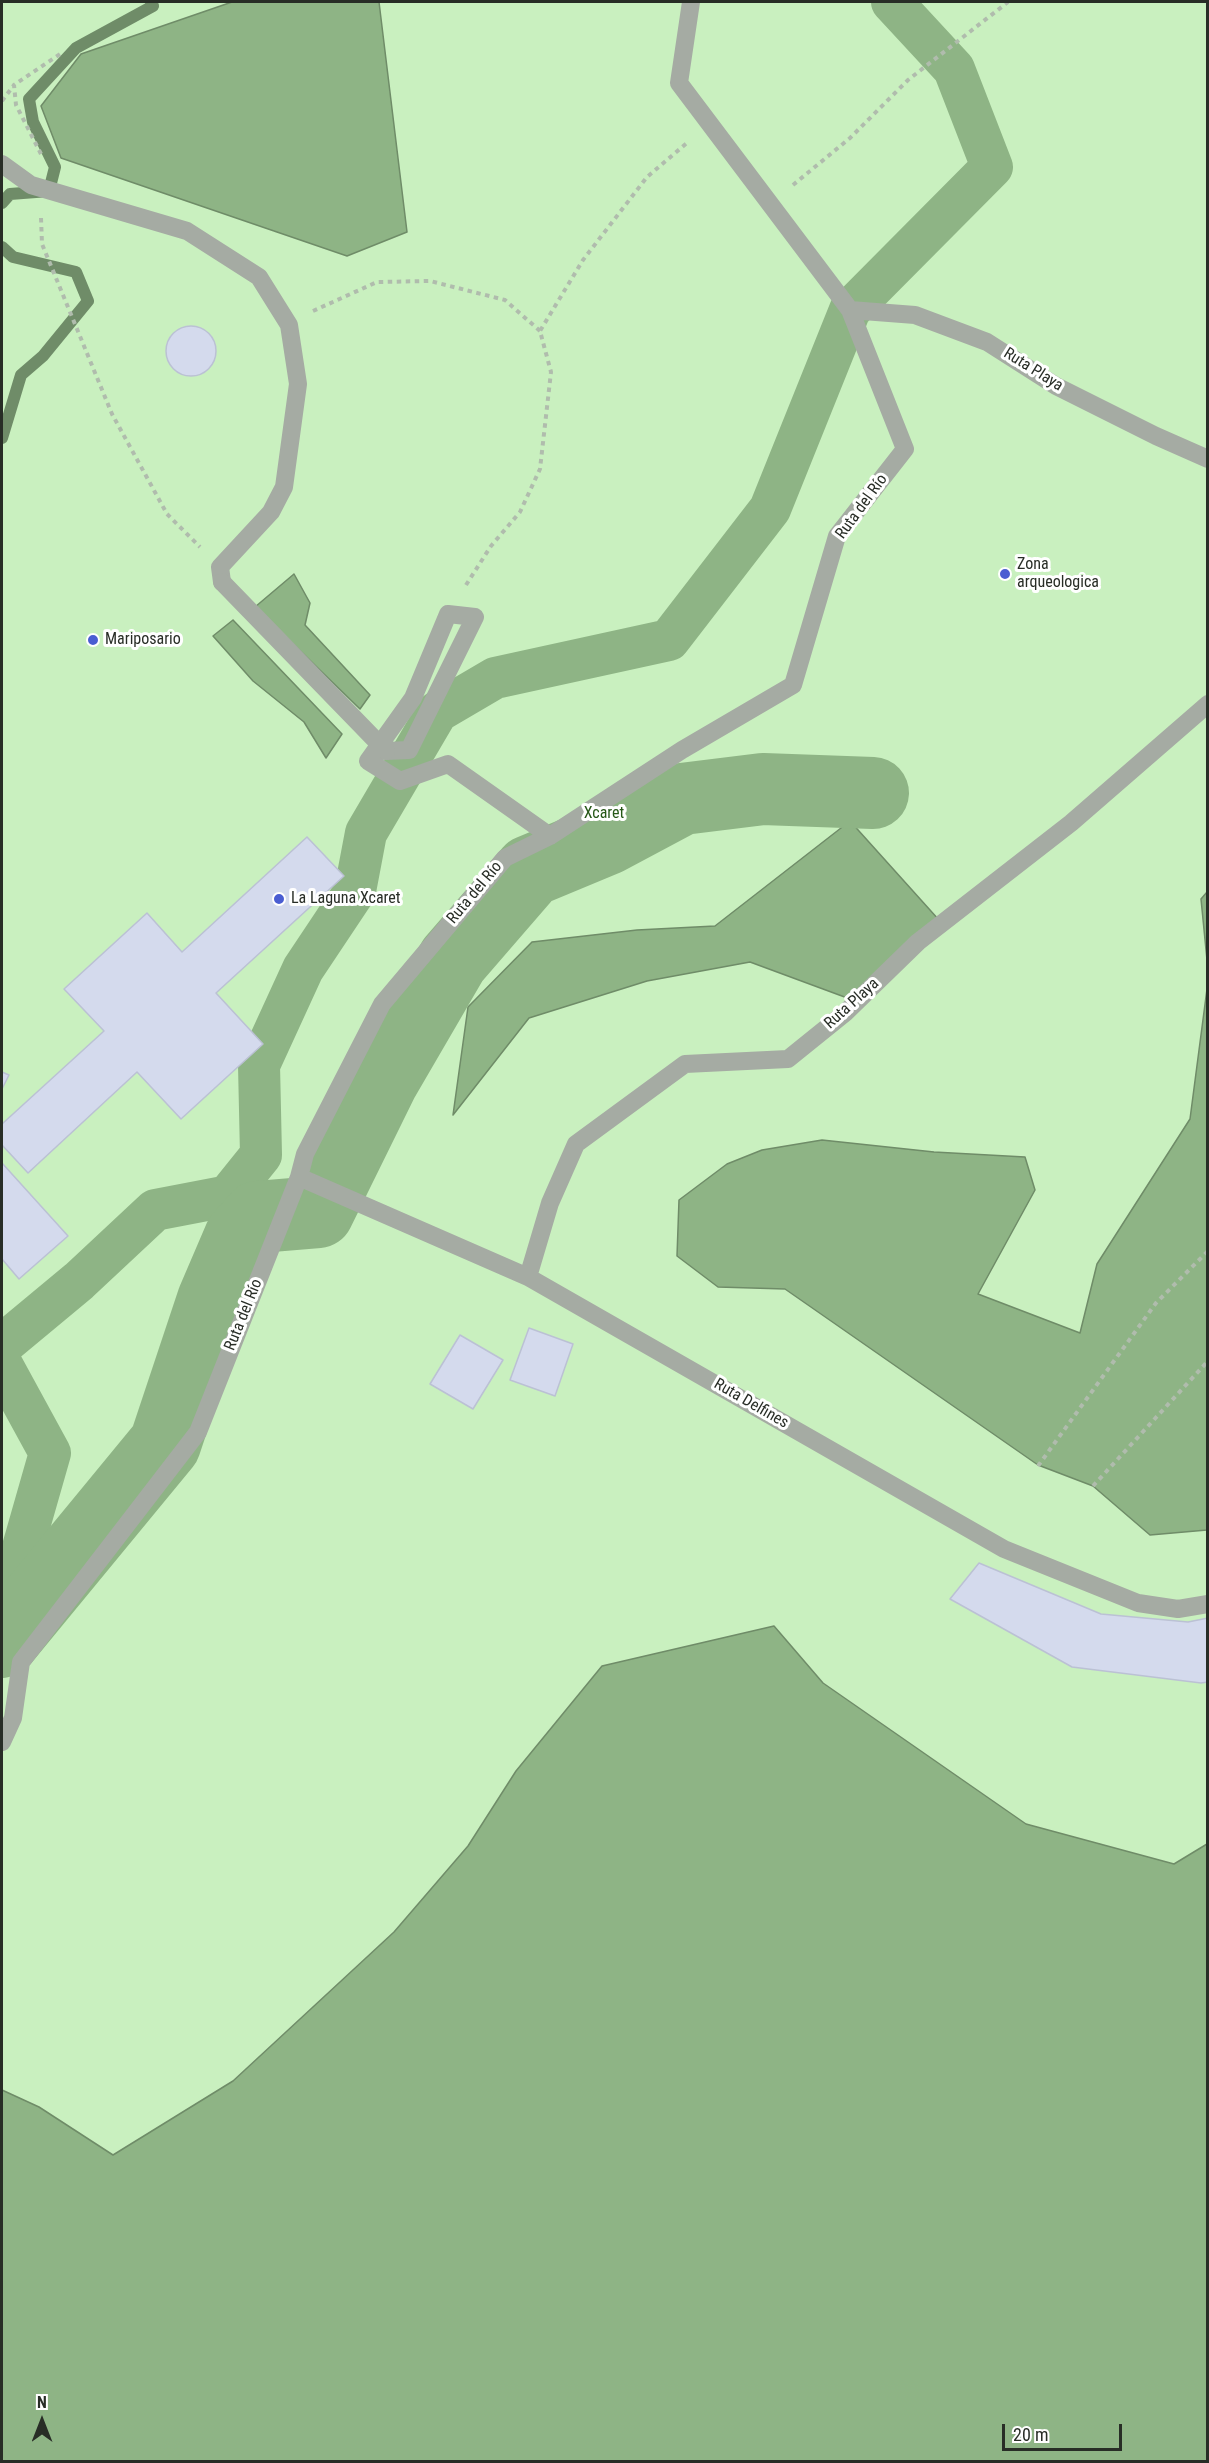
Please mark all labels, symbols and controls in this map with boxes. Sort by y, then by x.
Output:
street label: Ruta Playa [1000,344,1066,396]
street label: Ruta del Río [832,471,892,543]
place label: Zona arqueologica [1017,555,1099,593]
marker: Zona arqueologica [998,567,1012,581]
place label: Mariposario [105,630,181,650]
marker: Mariposario [86,633,100,647]
park label: Xcaret [584,804,624,824]
street label: Ruta del Río [443,858,507,928]
place label: La Laguna Xcaret [291,889,401,909]
marker: La Laguna Xcaret [272,892,286,906]
street label: Ruta Playa [821,975,883,1033]
street label: Ruta del Río [221,1276,267,1354]
street label: Ruta Delfines [710,1375,792,1433]
north arrow [12,2391,72,2451]
text: N [37,2393,47,2412]
scale bar [1005,2412,1125,2450]
text: 20 m [1013,2424,1048,2445]

